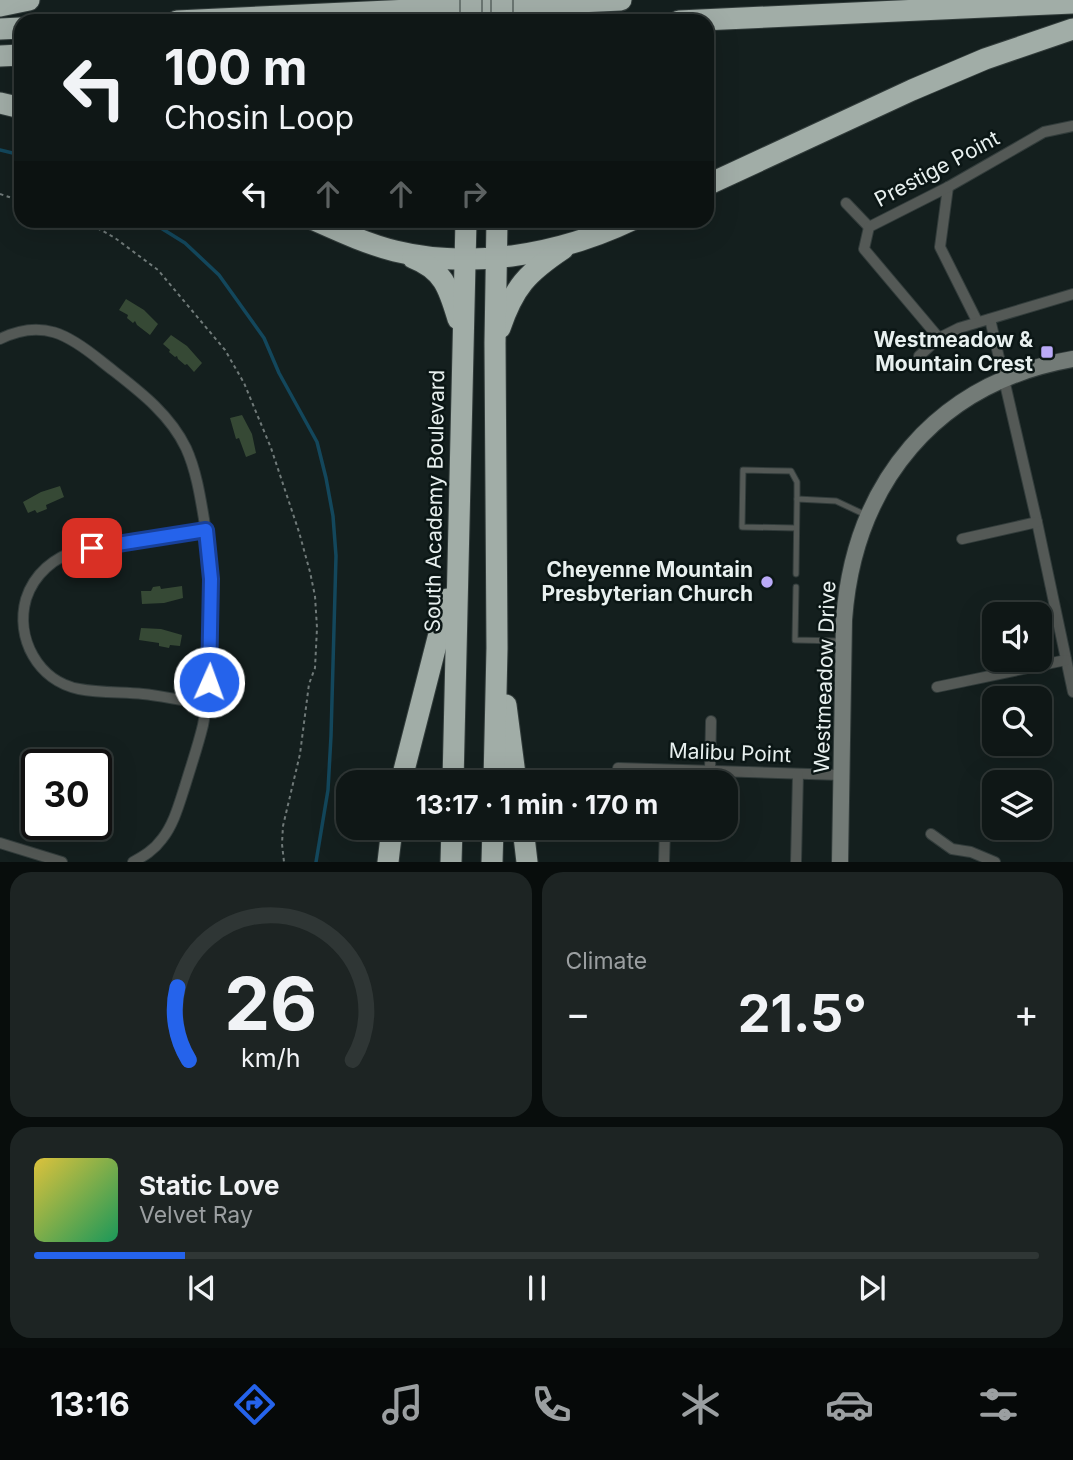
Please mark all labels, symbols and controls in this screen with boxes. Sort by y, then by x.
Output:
text: 100 m [164,38,308,97]
icon: left [49,42,140,133]
text: Chosin Loop [164,98,354,137]
street label: Prestige Point [870,125,1003,212]
icon: left [236,175,274,213]
icon: ahead [309,175,347,213]
icon: ahead [382,175,420,213]
icon: right [455,175,493,213]
place label: Westmeadow & Mountain Crest [873,327,1034,376]
marker: Westmeadow & Mountain Crest [1039,344,1055,360]
street label: South Academy Boulevard [420,369,449,633]
pin [62,518,122,578]
icon: arrive [73,529,111,567]
place label: Cheyenne Mountain Presbyterian Church [541,557,753,606]
marker: Cheyenne Mountain Presbyterian Church [759,574,775,590]
street label: Westmeadow Drive [809,580,840,774]
map controls [982,602,1052,840]
button: sound [982,602,1052,672]
position arrow [172,645,246,719]
button: search [982,686,1052,756]
street label: Malibu Point [668,738,792,767]
speed limit sign: 30 [21,749,112,840]
button: layers [982,770,1052,840]
text: 13:17 · 1 min · 170 m [416,789,658,820]
text: Climate [566,947,647,975]
text: 26 [224,960,317,1049]
text: 21.5° [738,982,867,1045]
text: − [566,990,591,1036]
text: + [1014,990,1039,1036]
text: km/h [241,1043,300,1073]
text: Static Love [139,1170,280,1201]
text: Velvet Ray [139,1201,253,1229]
icon: previous [183,1269,221,1307]
icon: pause [518,1269,556,1307]
icon: next [853,1269,891,1307]
icon: directions [230,1380,279,1429]
icon: music [378,1380,427,1429]
icon: phone [527,1380,576,1429]
icon: climate [676,1380,725,1429]
icon: car [825,1380,874,1429]
icon: filters [974,1380,1023,1429]
text: 13:16 [50,1385,130,1424]

